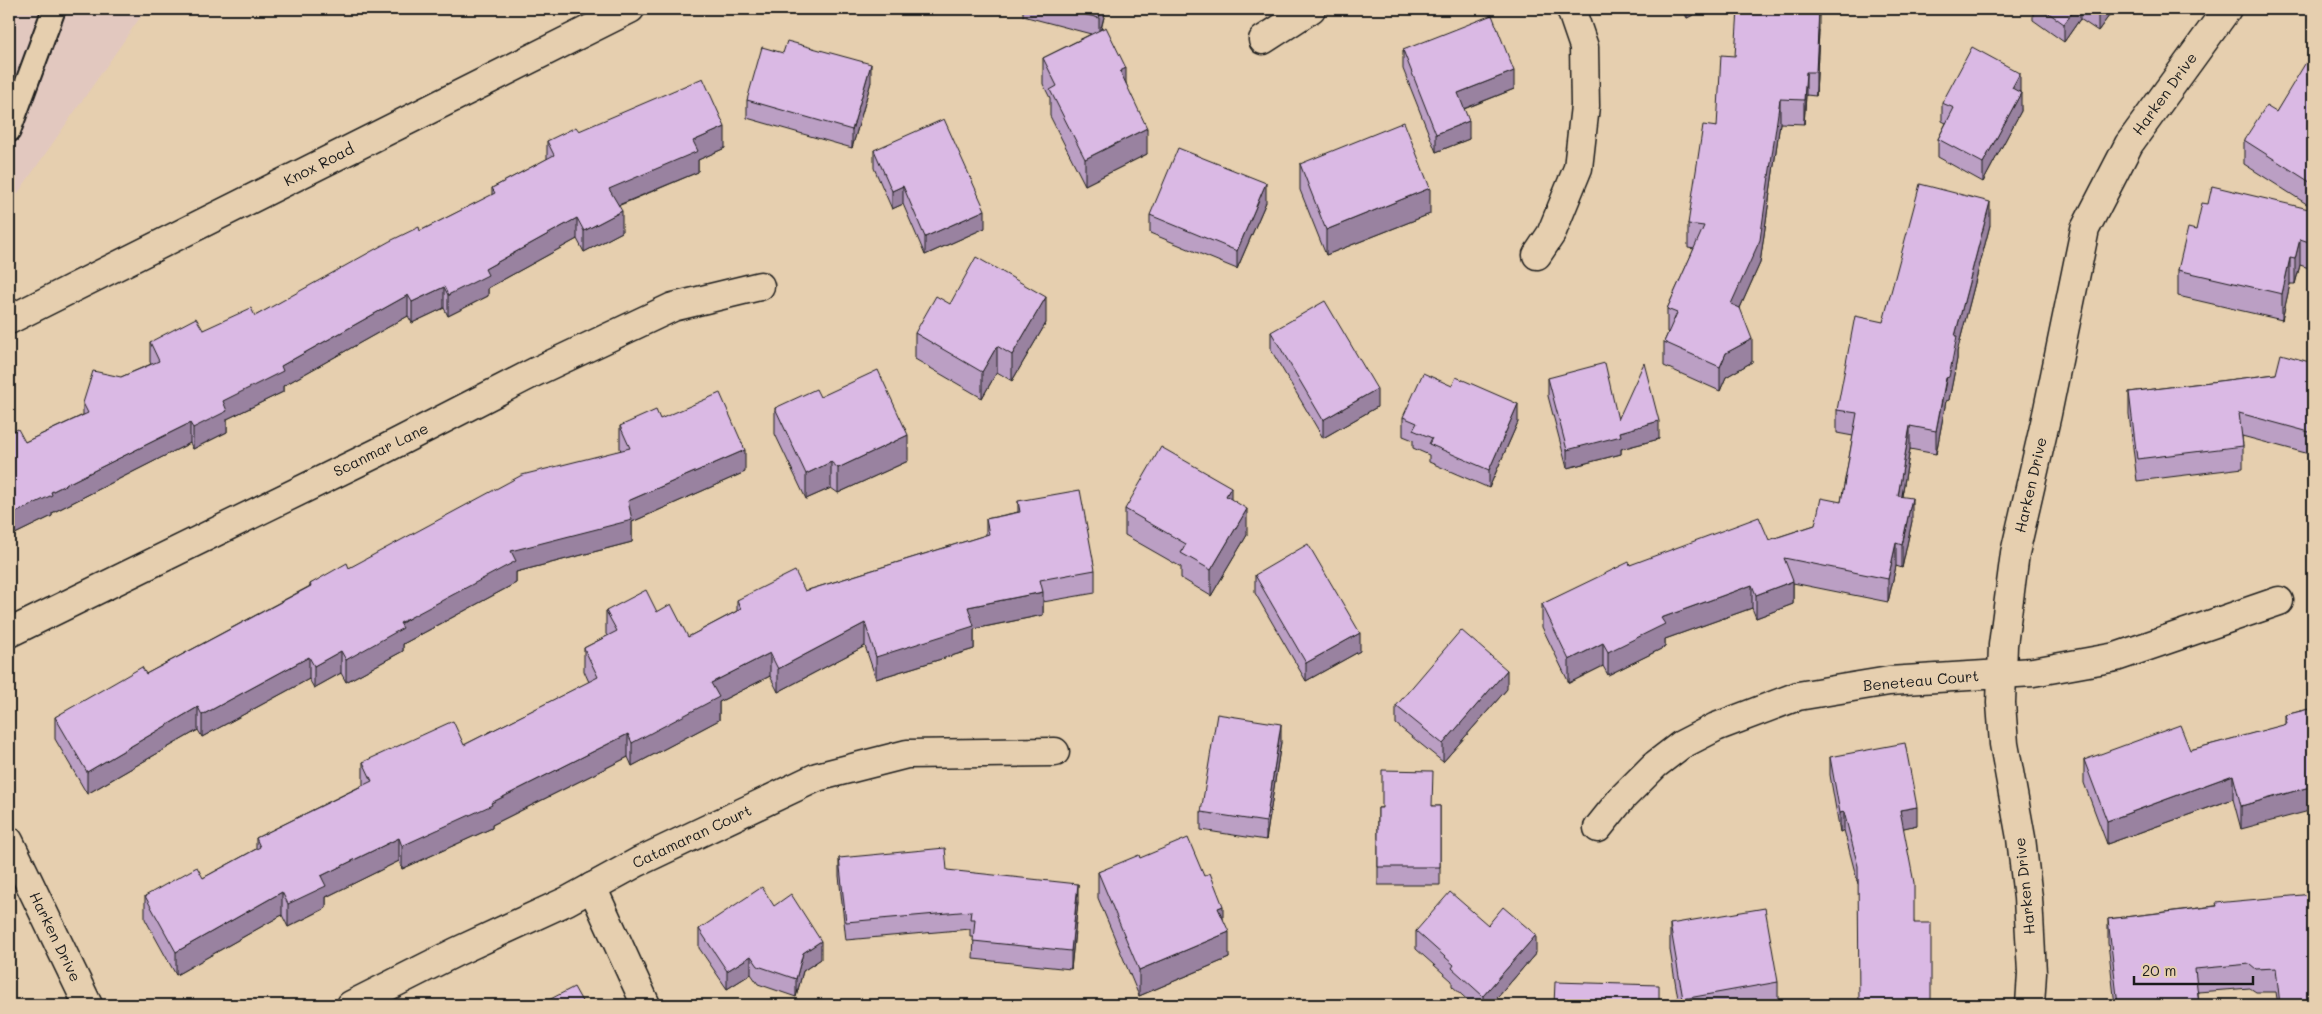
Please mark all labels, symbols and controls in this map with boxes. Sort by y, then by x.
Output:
street label: Harken Drive [2127,48,2201,139]
street label: Knox Road [280,138,357,190]
street label: Scanmar Lane [330,417,431,481]
street label: Harken Drive [2009,435,2051,535]
street label: Beneteau Court [1862,665,1980,695]
street label: Catamaran Court [629,800,754,872]
street label: Harken Drive [2009,837,2039,936]
street label: Harken Drive [26,888,86,985]
scale bar [2134,954,2253,986]
text: 20 m [2142,960,2176,980]

